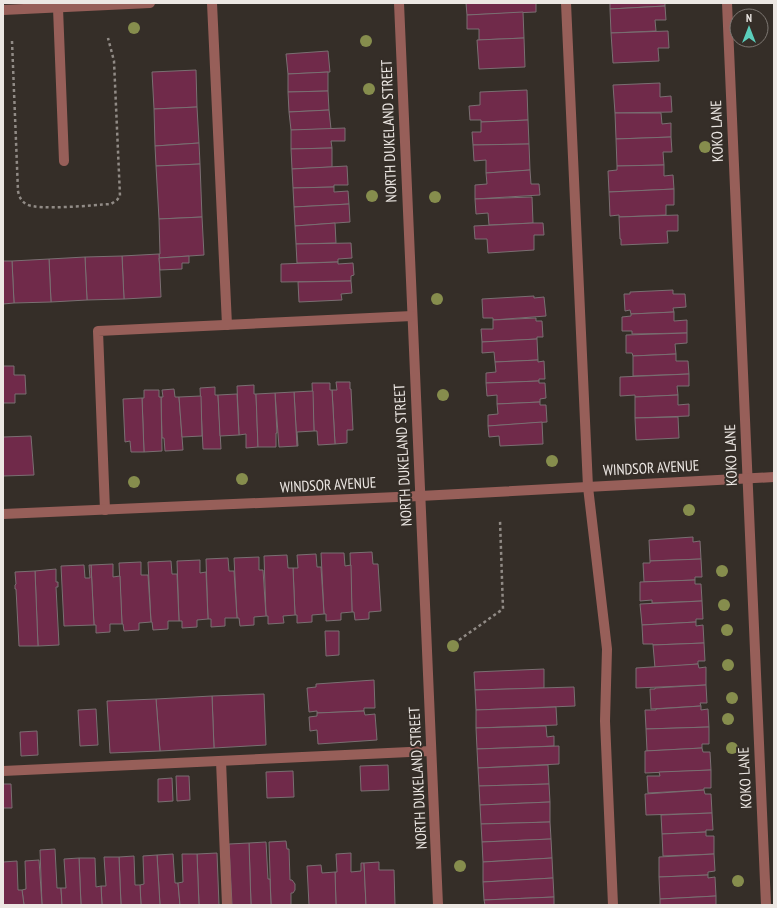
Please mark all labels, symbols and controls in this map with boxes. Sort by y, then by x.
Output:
north arrow [729,8,769,48]
text: N [746,11,752,25]
street label: NORTH DUKELAND STREET [377,59,400,203]
street label: KOKO LANE [706,100,727,162]
street label: NORTH DUKELAND STREET [389,383,416,527]
street label: KOKO LANE [720,424,741,486]
street label: WINDSOR AVENUE [602,455,700,480]
street label: WINDSOR AVENUE [279,472,377,497]
street label: NORTH DUKELAND STREET [404,706,431,850]
street label: KOKO LANE [733,747,756,809]

